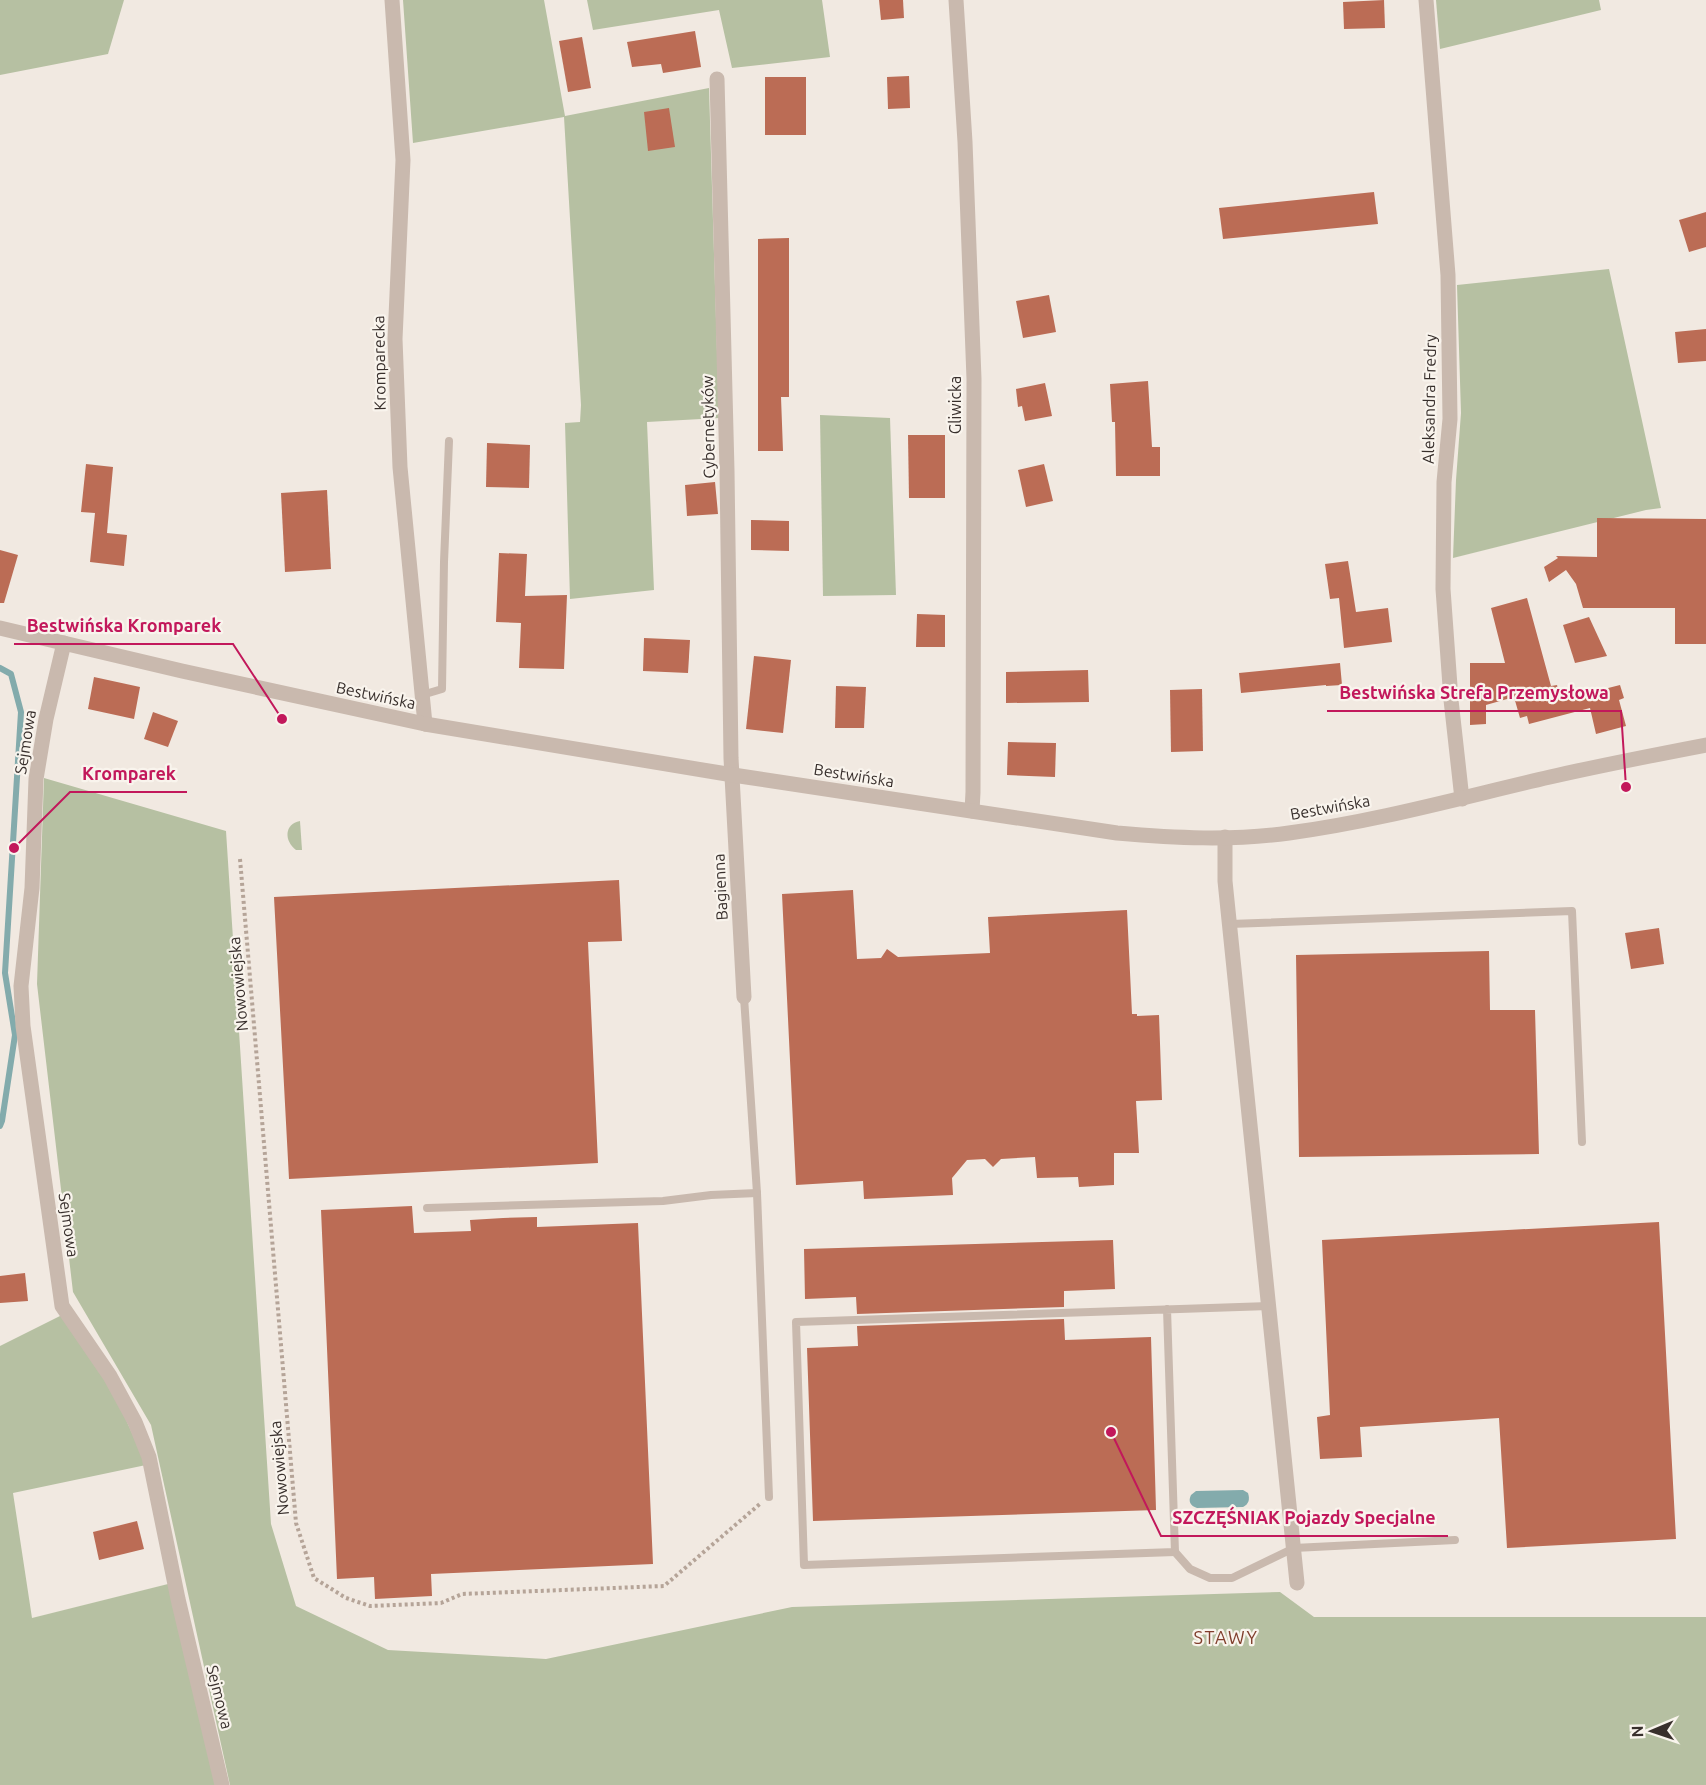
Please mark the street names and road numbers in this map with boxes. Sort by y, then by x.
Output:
street label: Kromparecka [369,315,389,411]
street label: Aleksandra Fredry [1419,334,1439,464]
street label: Cybernetyków [698,375,718,479]
street label: Gliwicka [946,376,964,434]
street label: Bestwińska [335,678,417,712]
street label: Sejmowa [11,709,39,775]
street label: Bestwińska [813,760,895,790]
street label: Bestwińska [1289,791,1371,823]
street label: Bagienna [709,853,731,921]
street label: Nowowiejska [225,936,251,1032]
street label: Sejmowa [56,1192,82,1258]
street label: Nowowiejska [266,1420,292,1516]
street label: Sejmowa [203,1663,237,1731]

